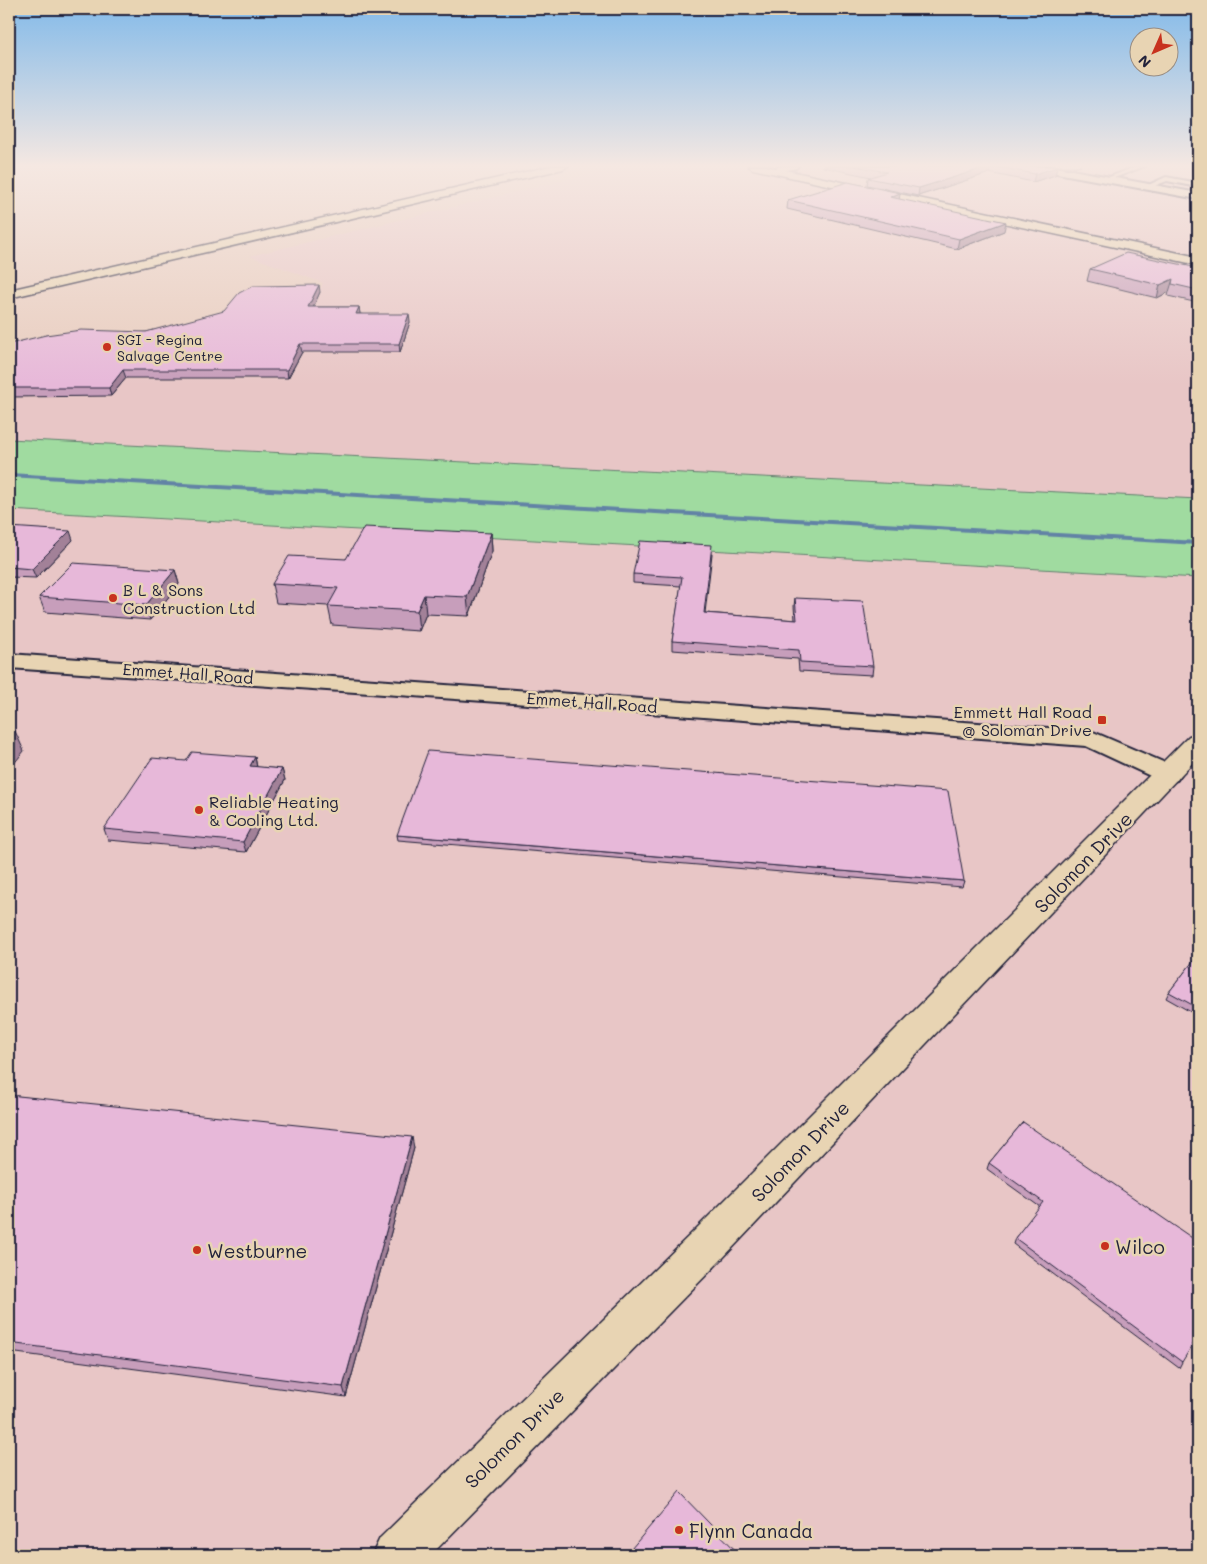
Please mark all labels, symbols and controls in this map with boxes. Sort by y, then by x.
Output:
north arrow [1130,28,1180,78]
text: N [1134,51,1155,72]
place label: SGI - Regina Salvage Centre [117,330,223,365]
marker: SGI - Regina Salvage Centre [101,341,113,353]
place label: B L & Sons Construction Ltd [123,579,255,618]
marker: B L & Sons Construction Ltd [107,592,119,604]
street label: Emmet Hall Road [122,658,254,688]
street label: Emmet Hall Road [526,687,658,717]
place label: Emmett Hall Road @ Soloman Drive [954,701,1092,740]
marker: Emmett Hall Road @ Soloman Drive [1096,714,1108,726]
place label: Reliable Heating & Cooling Ltd. [209,791,339,830]
marker: Reliable Heating & Cooling Ltd. [193,804,205,816]
street label: Solomon Drive [1028,806,1138,918]
street label: Solomon Drive [745,1095,855,1207]
place label: Wilco [1115,1234,1165,1259]
place label: Westburne [207,1238,307,1263]
marker: Wilco [1099,1240,1111,1252]
marker: Westburne [191,1244,203,1256]
street label: Solomon Drive [459,1383,569,1493]
place label: Flynn Canada [689,1518,813,1543]
marker: Flynn Canada [673,1524,685,1536]

